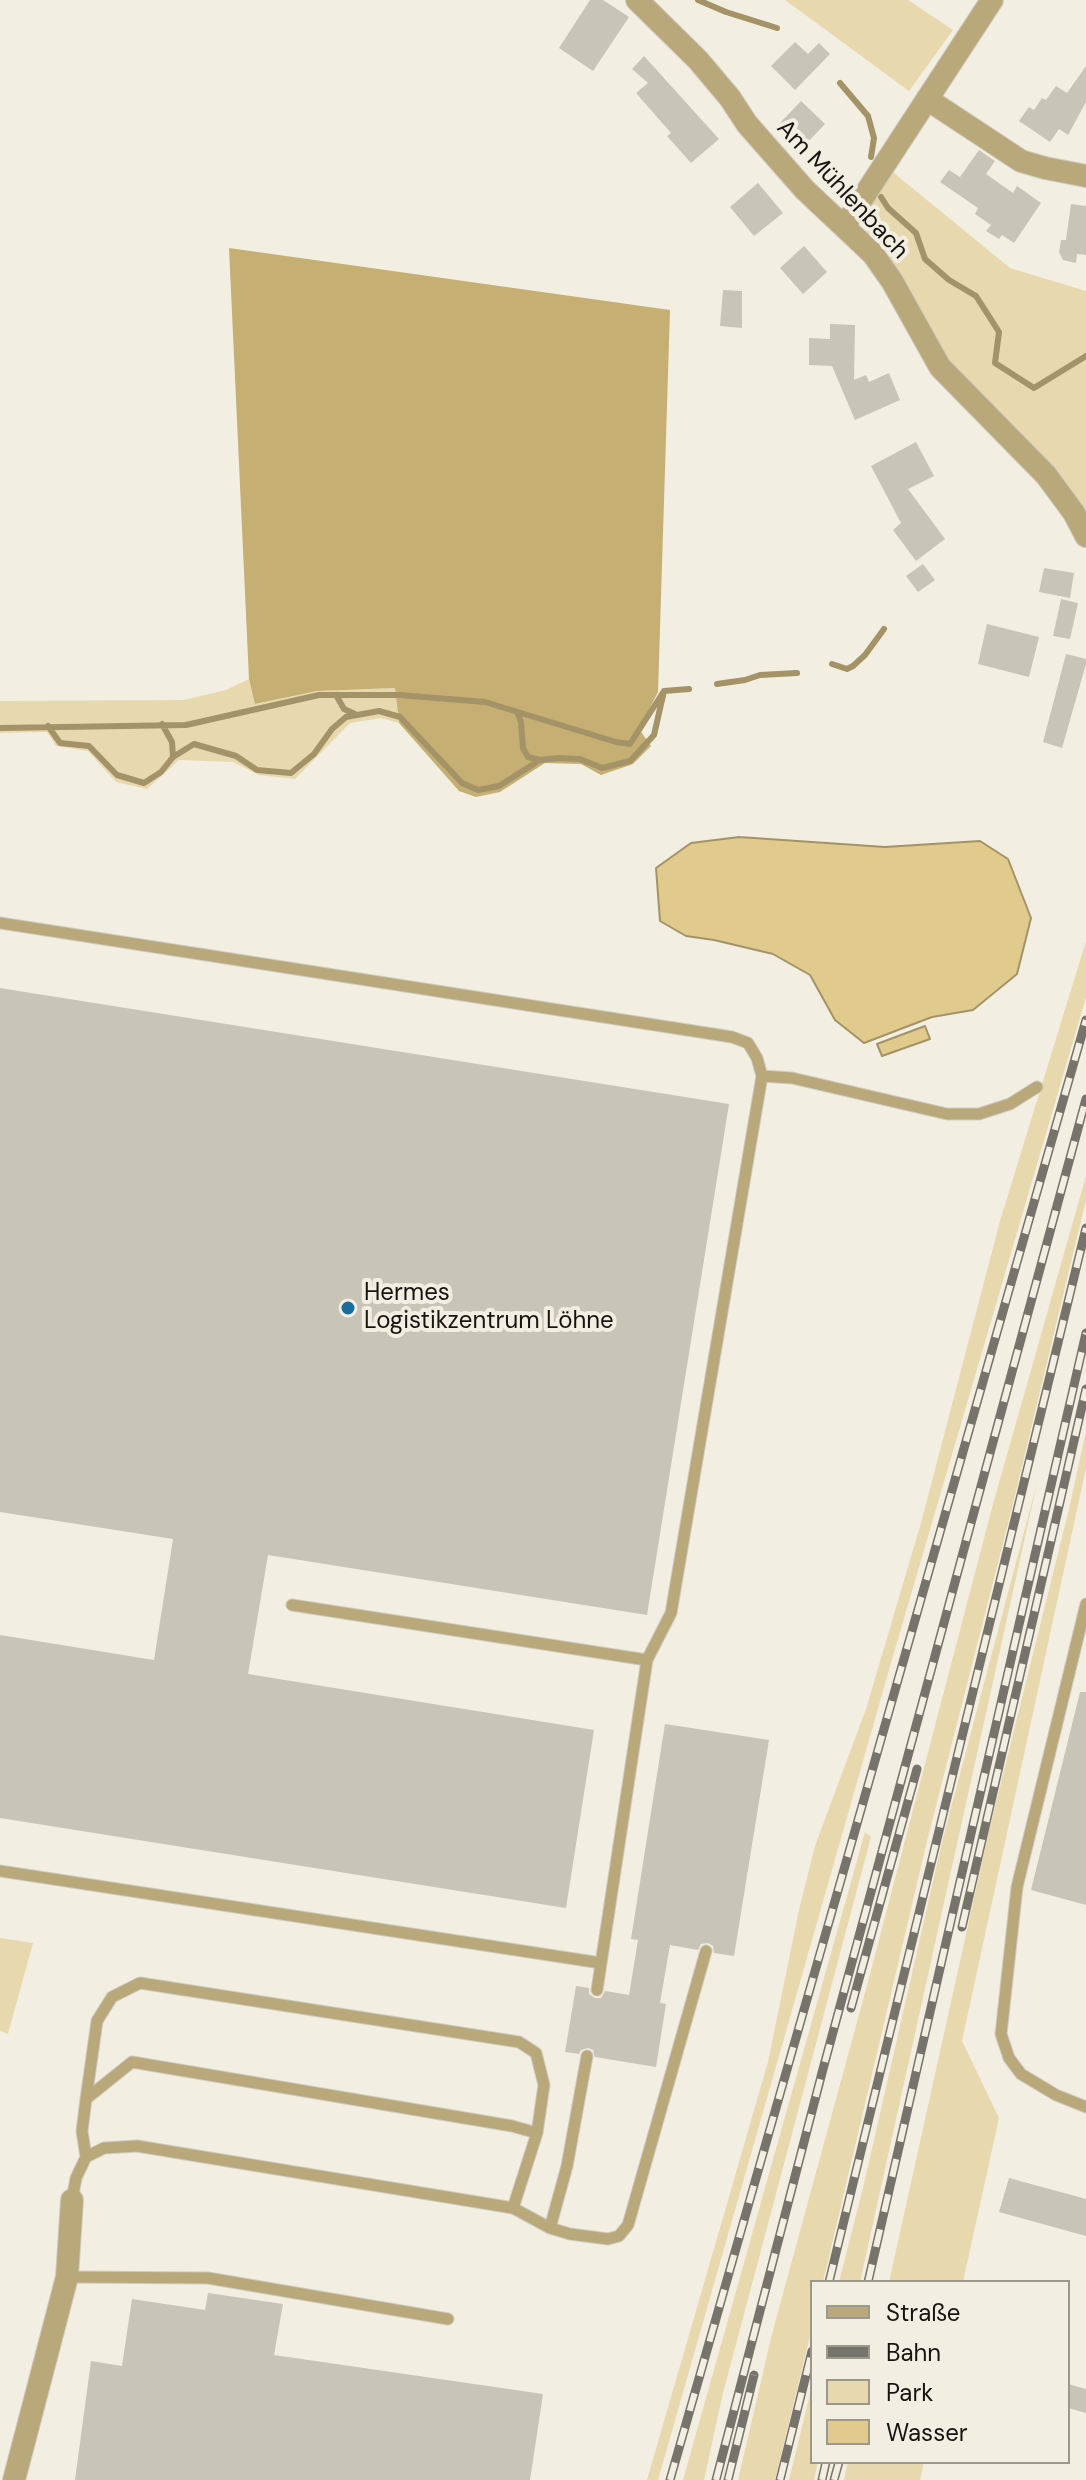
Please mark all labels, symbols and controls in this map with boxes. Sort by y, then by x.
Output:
street label: Am Mühlenbach [770,114,914,266]
place label: Hermes Logistikzentrum Löhne [364,1280,614,1336]
marker: Hermes Logistikzentrum Löhne [339,1299,357,1317]
legend [810,2280,1070,2464]
text: Straße [886,2297,960,2328]
text: Bahn [886,2337,941,2368]
text: Park [886,2377,933,2408]
text: Wasser [886,2417,968,2448]

